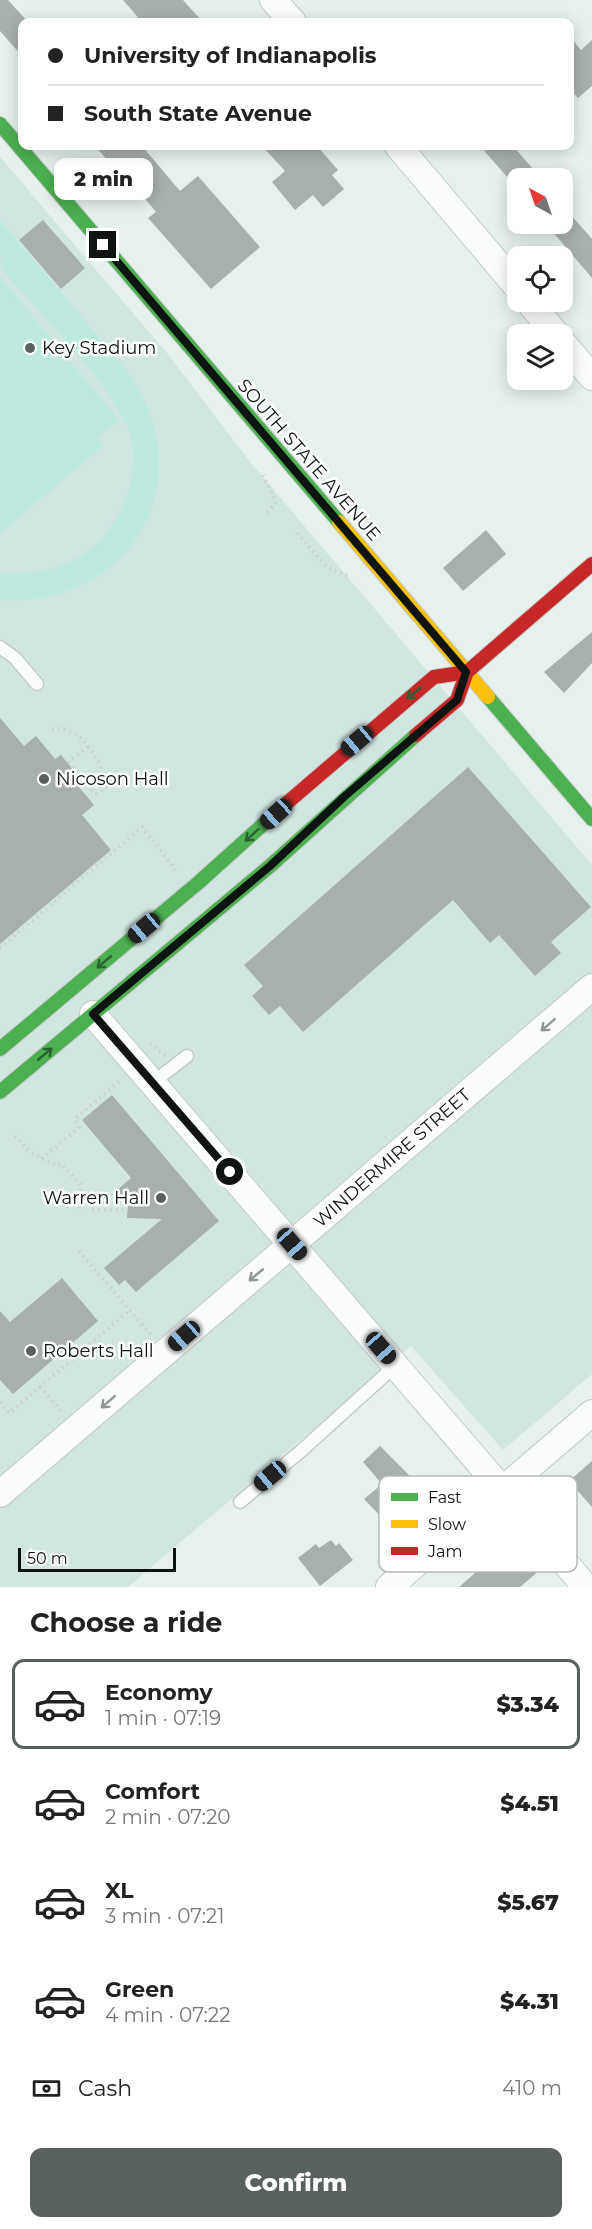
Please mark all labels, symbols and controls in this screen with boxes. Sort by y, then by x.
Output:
text: University of Indianapolis [84,42,376,69]
text: South State Avenue [84,100,312,127]
callout: 2 min [54,158,152,200]
text: 2 min [74,167,133,191]
north arrow [507,168,573,234]
map controls [507,168,573,390]
route end [89,231,116,258]
button: locate [507,246,573,312]
button: layers [507,324,573,390]
place label: Key Stadium [42,337,156,359]
marker: Key Stadium [23,341,37,355]
street label: SOUTH STATE AVENUE [233,375,385,545]
one-way arrow [407,686,422,700]
car [337,723,377,759]
place label: Nicoson Hall [56,768,169,790]
marker: Nicoson Hall [37,772,51,786]
car [257,795,295,833]
one-way arrow [244,828,259,842]
car [124,910,164,946]
one-way arrow [97,955,112,969]
one-way arrow [541,1018,556,1032]
one-way arrow [37,1047,52,1061]
street label: WINDERMIRE STREET [309,1083,475,1232]
route start [216,1158,243,1185]
place label: Warren Hall [43,1187,149,1209]
marker: Warren Hall [154,1191,168,1205]
car [273,1225,311,1263]
one-way arrow [249,1268,264,1282]
car [165,1317,203,1355]
car [362,1329,400,1367]
place label: Roberts Hall [43,1340,154,1362]
marker: Roberts Hall [24,1344,38,1358]
one-way arrow [100,1395,116,1408]
car [250,1458,290,1494]
legend [379,1476,577,1572]
text: Fast [428,1488,462,1507]
text: Slow [428,1515,466,1534]
text: Jam [427,1542,462,1561]
scale bar [18,1545,176,1572]
text: 50 m [27,1549,68,1568]
text: Choose a ride [30,1606,222,1639]
icon: car [33,1677,87,1731]
text: Economy [105,1679,213,1706]
text: $3.34 [496,1691,559,1718]
text: 1 min · 07:19 [105,1706,221,1730]
icon: car [33,1776,87,1830]
text: Comfort [105,1778,200,1805]
text: $4.51 [500,1790,559,1817]
text: 2 min · 07:20 [105,1805,231,1829]
icon: car [33,1875,87,1929]
text: XL [105,1877,134,1904]
text: $5.67 [497,1889,559,1916]
text: 3 min · 07:21 [105,1904,224,1928]
icon: car [33,1974,87,2028]
text: Green [105,1976,174,2003]
text: $4.31 [500,1988,559,2015]
text: 4 min · 07:22 [105,2003,231,2027]
icon: cash [30,2072,63,2105]
text: Cash [78,2075,132,2102]
text: 410 m [502,2076,562,2100]
button: Confirm [30,2148,562,2217]

